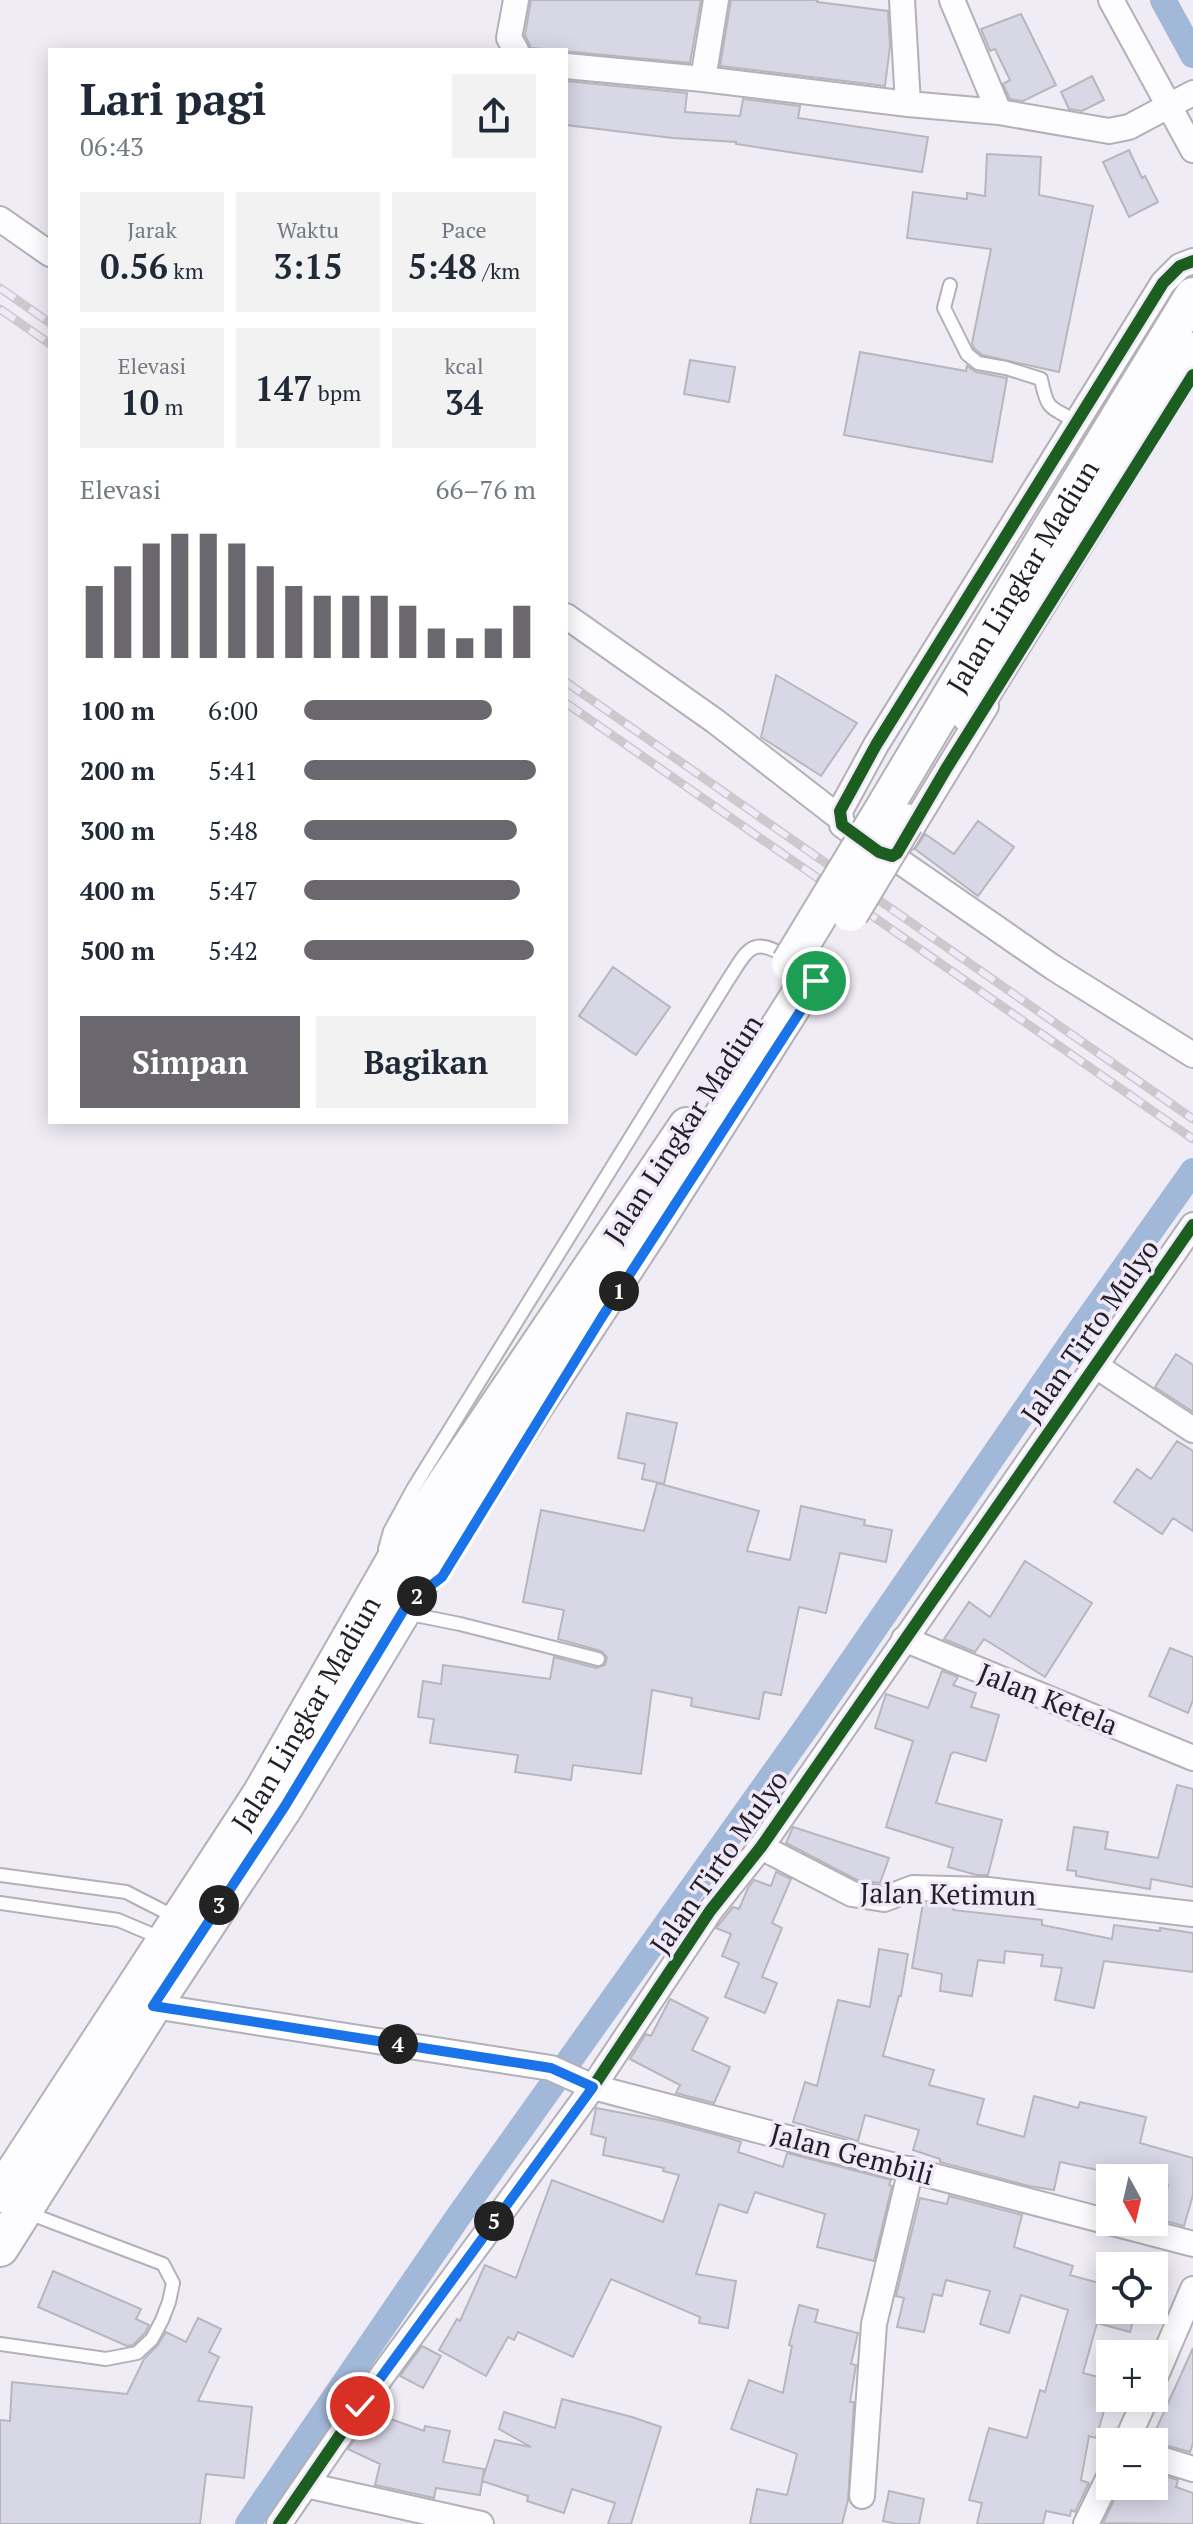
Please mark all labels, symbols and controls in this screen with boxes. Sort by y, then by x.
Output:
text: Lari pagi [80,69,266,128]
button: share [452,74,536,158]
text: 06:43 [80,129,144,163]
text: Jarak [127,215,177,244]
text: Waktu [277,215,339,244]
text: Pace [441,215,487,244]
text: 0.56 [100,244,168,289]
text: 3:15 [273,244,343,289]
text: 5:48 [408,244,477,289]
text: km [168,256,204,285]
text: /km [477,256,520,285]
text: Elevasi [118,351,186,380]
text: kcal [444,351,484,380]
text: 147 [255,366,312,411]
text: bpm [312,378,361,407]
text: 10 [121,380,159,425]
text: 34 [445,380,483,425]
text: m [159,392,183,421]
street label: Jalan Lingkar Madiun [938,452,1107,700]
text: Elevasi [80,472,161,506]
text: 66–76 m [436,472,536,506]
text: 100 m [80,693,155,727]
text: 6:00 [208,693,258,727]
text: 200 m [80,753,155,787]
text: 5:41 [208,753,258,787]
text: 300 m [80,813,155,847]
text: 5:48 [208,813,258,847]
text: 400 m [80,873,155,907]
text: 5:47 [208,873,258,907]
text: 500 m [80,933,155,967]
text: 5:42 [208,933,258,967]
pin [782,947,850,1015]
icon: arrive [794,959,838,1003]
street label: Jalan Lingkar Madiun [595,1007,771,1250]
button: Simpan [80,1016,300,1108]
button: Bagikan [316,1016,536,1108]
street label: Jalan Tirto Mulyo [1012,1231,1167,1430]
pin: 1 [599,1271,639,1311]
text: 1 [613,1276,625,1305]
pin: 2 [397,1576,437,1616]
text: 2 [411,1581,423,1610]
street label: Jalan Lingkar Madiun [223,1589,389,1838]
street label: Jalan Ketela [973,1654,1124,1743]
street label: Jalan Tirto Mulyo [641,1762,796,1961]
street label: Jalan Ketimun [860,1873,1037,1914]
pin: 3 [199,1885,239,1925]
text: 3 [213,1890,225,1919]
pin: 4 [378,2024,418,2064]
text: 4 [392,2029,404,2058]
street label: Jalan Gembili [766,2114,938,2193]
north arrow [1096,2164,1168,2236]
map controls [1096,2164,1168,2500]
pin: 5 [474,2201,514,2241]
text: 5 [488,2206,500,2235]
button: locate [1096,2252,1168,2324]
button: + [1096,2340,1168,2412]
pin [326,2372,394,2440]
icon: check [338,2384,382,2428]
button: − [1096,2428,1168,2500]

